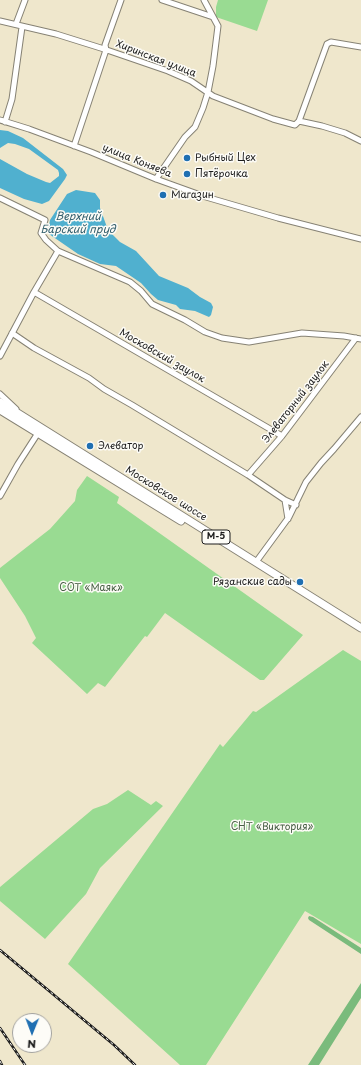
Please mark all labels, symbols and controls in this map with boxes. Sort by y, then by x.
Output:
street label: Хиринская улица [114,38,198,80]
street label: улица Коняева [101,142,173,180]
place label: Рыбный Цех [195,152,256,164]
marker: Рыбный Цех [182,153,192,163]
place label: Пятёрочка [195,168,248,180]
marker: Пятёрочка [182,169,192,179]
place label: Магазин [171,189,214,201]
marker: Магазин [158,190,168,200]
water label: Верхний Барский пруд [41,210,115,236]
street label: Московский заулок [117,327,207,385]
street label: Элеваторный заулок [260,359,332,445]
place label: Элеватор [98,440,143,452]
marker: Элеватор [85,441,95,451]
street label: Московское шоссе [123,464,209,524]
road number: М-5 [202,530,230,544]
place label: Рязанские сады [213,576,292,588]
marker: Рязанские сады [295,577,305,587]
park label: СОТ «Маяк» [59,582,123,594]
park label: СНТ «Виктория» [231,821,313,833]
north arrow [12,1013,52,1053]
text: N [27,1036,36,1053]

